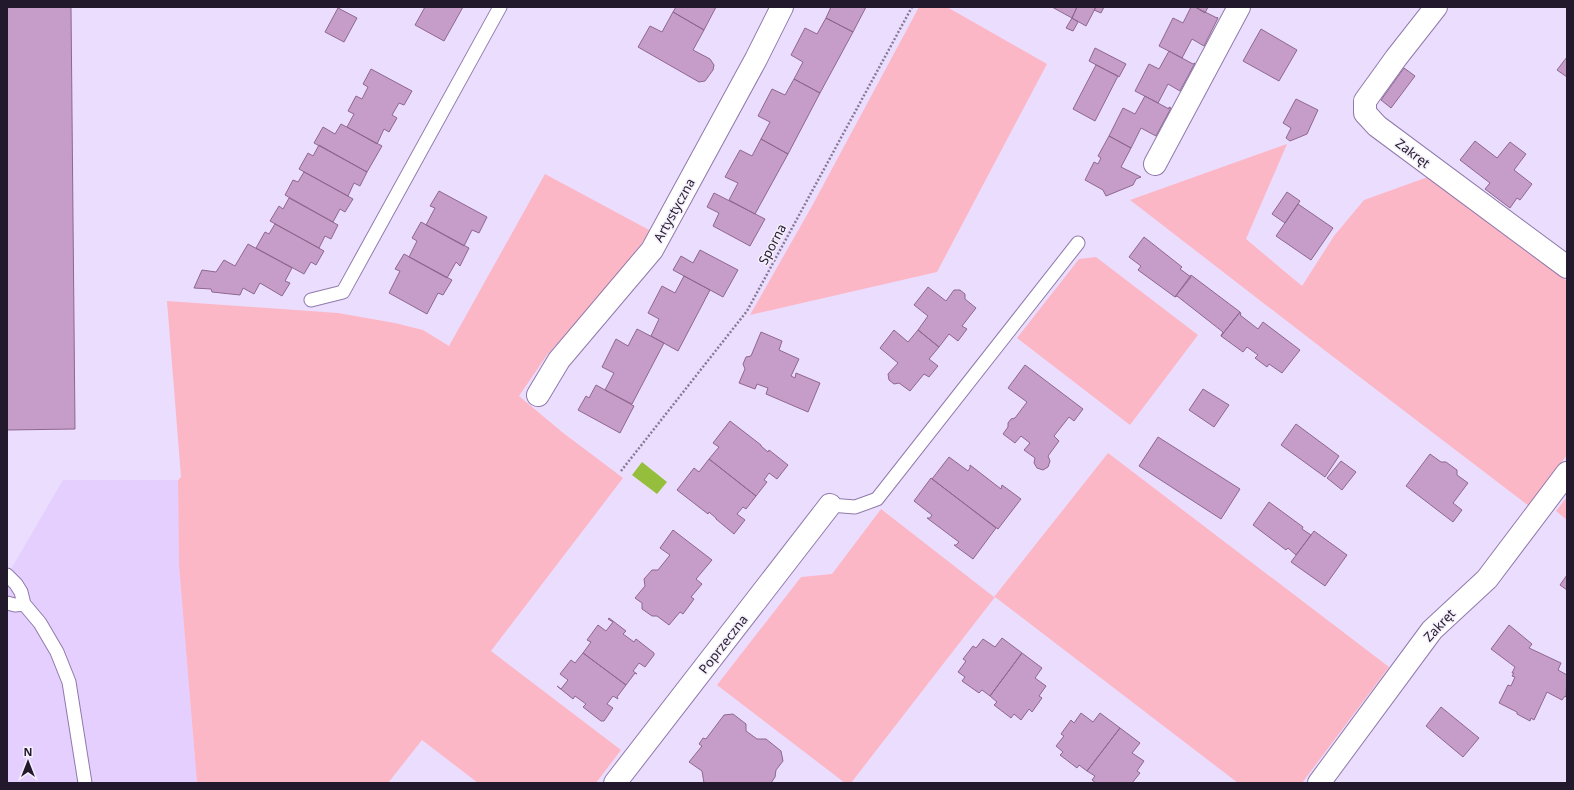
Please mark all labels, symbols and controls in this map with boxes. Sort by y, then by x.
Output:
street label: Zakręt [1392,134,1434,172]
street label: Artystyczna [649,175,699,245]
street label: Sporna [754,220,790,268]
street label: Zakręt [1419,604,1459,645]
street label: Poprzeczna [694,611,752,677]
north arrow [8,742,48,782]
text: N [24,744,32,759]

